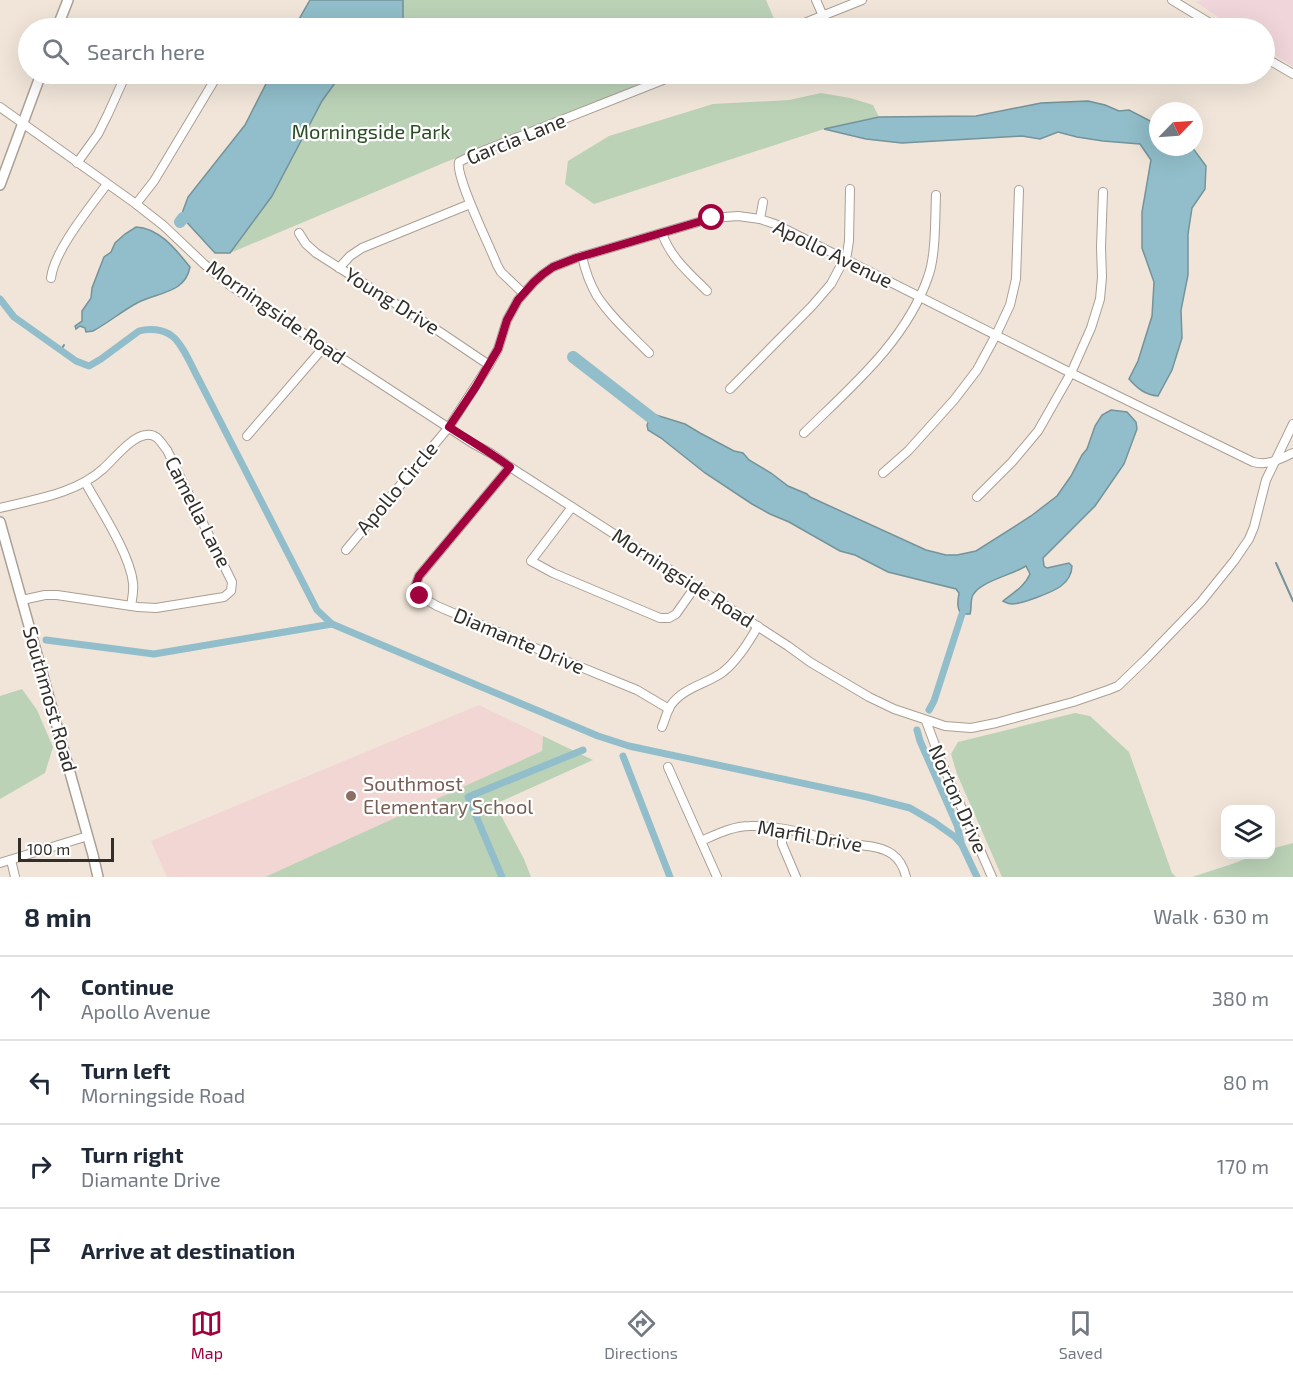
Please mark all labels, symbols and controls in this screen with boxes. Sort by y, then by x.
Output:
search box [18,18,1275,84]
icon: search [39,35,72,68]
text: Search here [87,38,205,64]
north arrow [1149,102,1203,156]
street label: Garcia Lane [462,107,569,169]
park label: Morningside Park [292,119,450,143]
route start [698,204,724,230]
street label: Apollo Avenue [770,214,897,292]
street label: Morningside Road [202,254,351,368]
street label: Young Drive [341,261,444,339]
street label: Apollo Circle [351,436,442,539]
street label: Camella Lane [161,452,237,571]
street label: Morningside Road [608,522,759,632]
route end [406,582,432,608]
street label: Diamante Drive [450,602,588,678]
street label: Southmost Road [19,623,83,774]
street label: Norton Drive [924,741,993,856]
place label: Southmost Elementary School [363,771,533,818]
marker: Southmost Elementary School [344,789,358,803]
map controls [1221,805,1275,859]
button: layers [1221,805,1275,859]
street label: Marfil Drive [756,814,864,856]
scale bar [18,835,114,862]
text: 100 m [27,839,70,858]
text: 8 min [24,901,92,932]
text: Walk · 630 m [1153,904,1269,928]
text: Continue [81,973,174,999]
icon: ahead [24,982,57,1015]
text: 380 m [1212,986,1269,1010]
text: Apollo Avenue [81,999,211,1023]
text: Turn left [81,1057,170,1083]
icon: left [24,1066,57,1099]
text: 80 m [1223,1070,1269,1094]
text: Morningside Road [81,1083,245,1107]
text: Turn right [81,1141,183,1167]
icon: right [24,1150,57,1183]
text: 170 m [1217,1154,1269,1178]
text: Diamante Drive [81,1167,221,1191]
icon: arrive [24,1234,57,1267]
text: Arrive at destination [81,1237,295,1263]
tab: Map [190,1307,223,1362]
tab: Directions [604,1307,678,1362]
tab: Saved [1059,1307,1103,1362]

